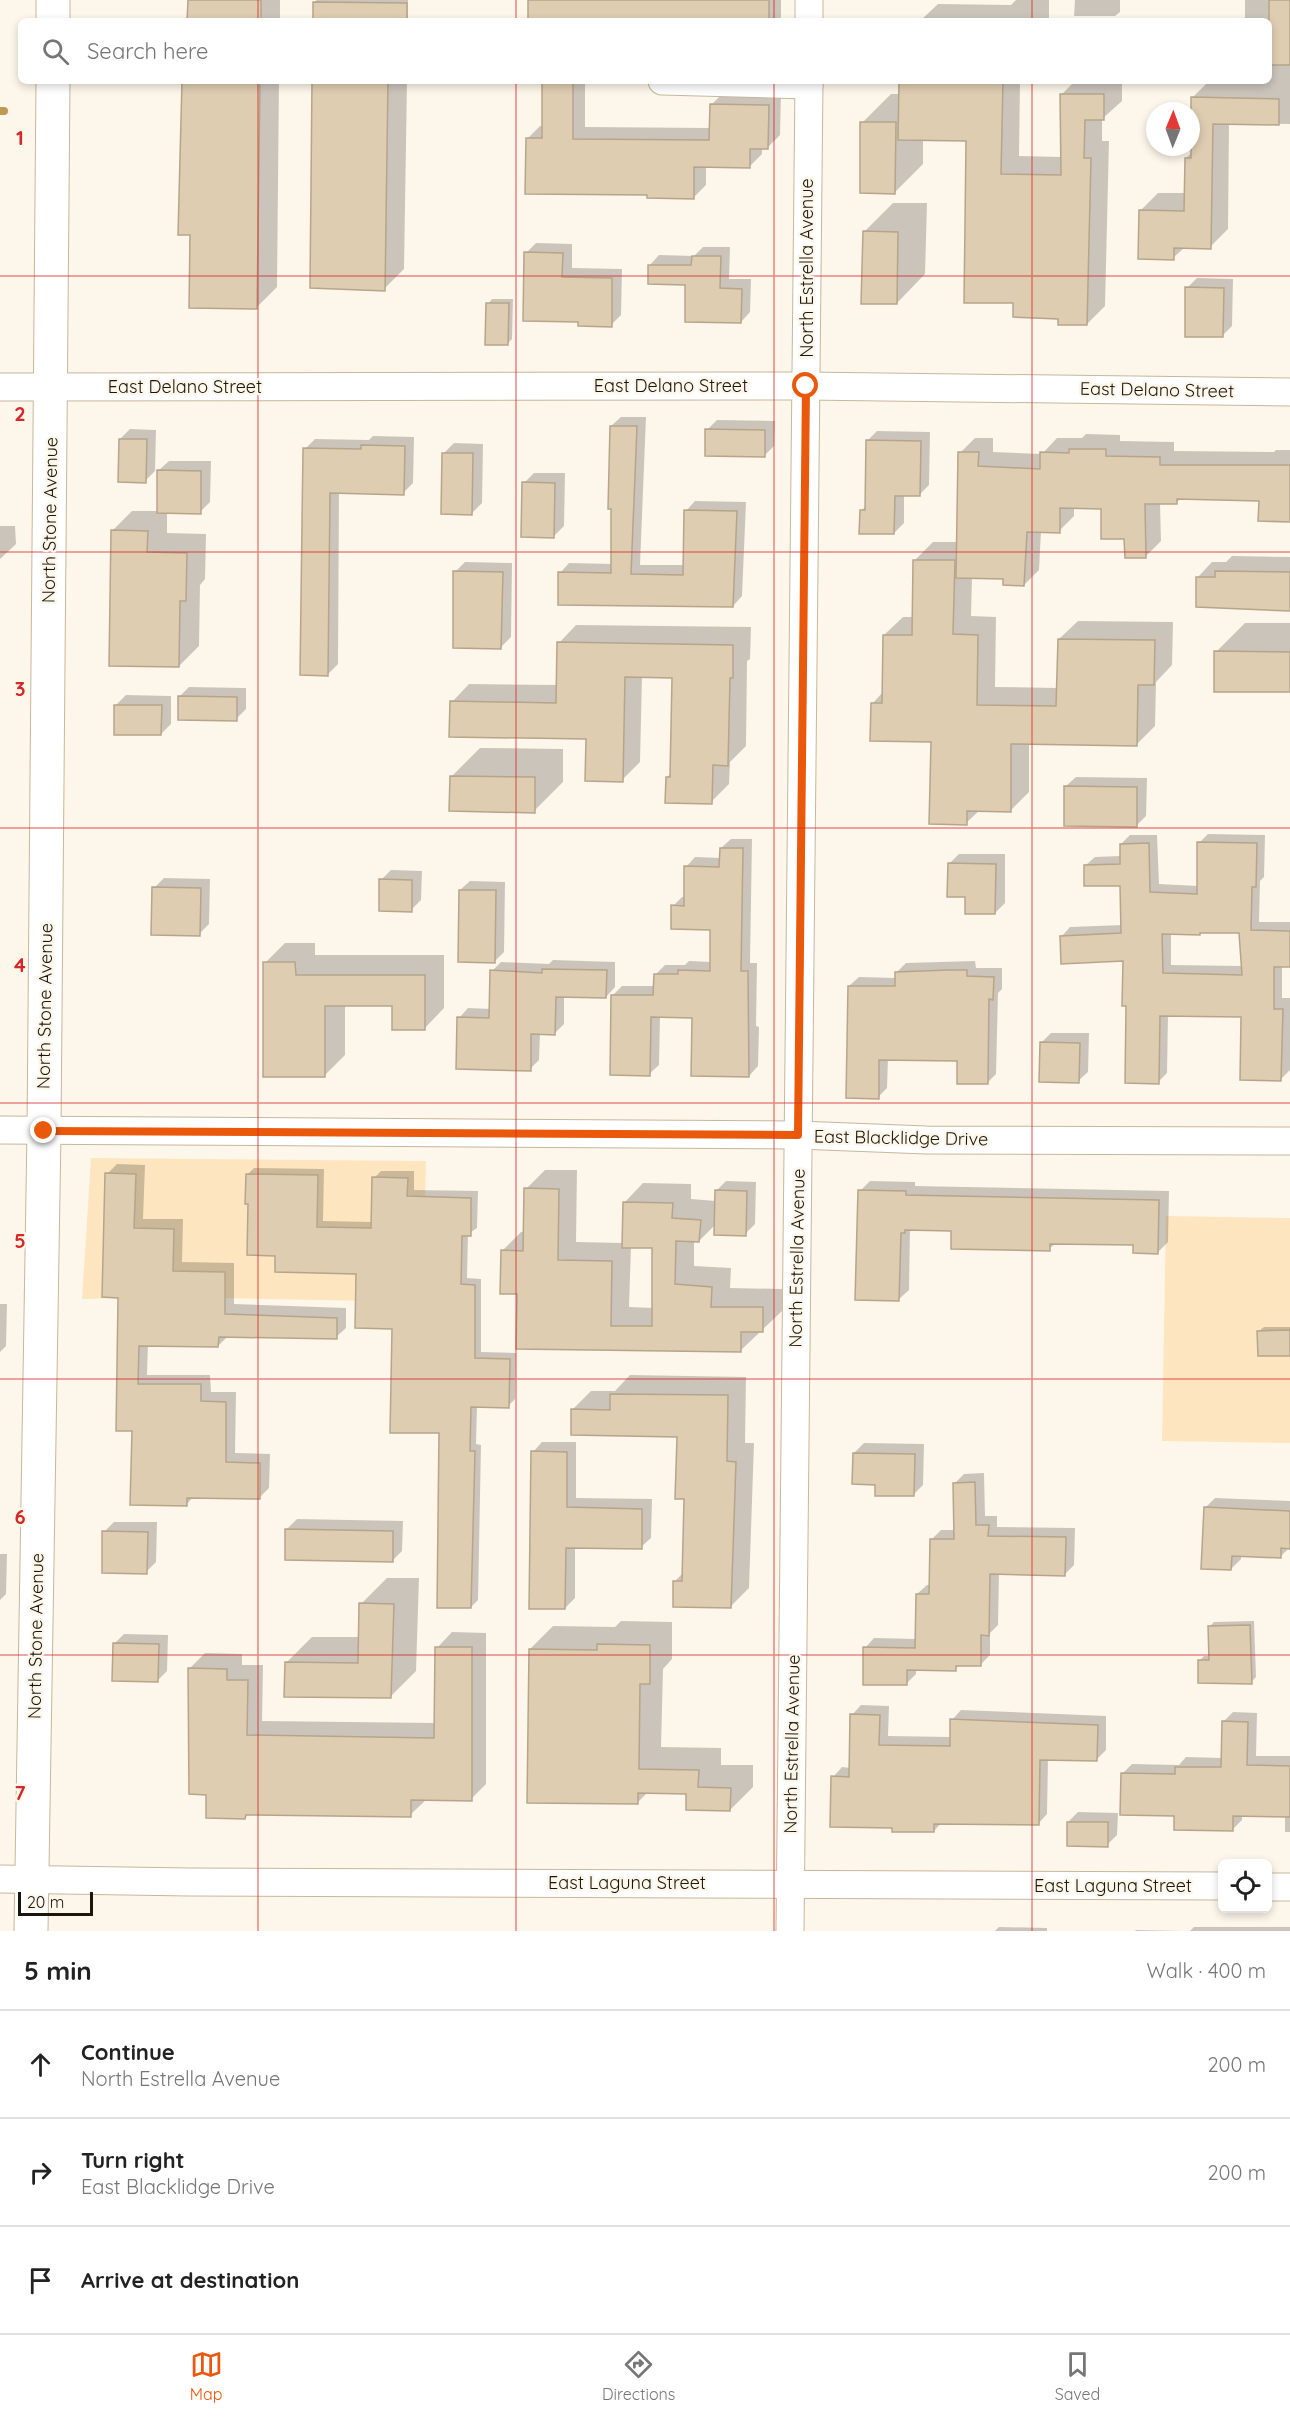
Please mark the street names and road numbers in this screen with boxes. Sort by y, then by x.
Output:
street label: North Estrella Avenue [795,178,818,358]
street label: East Delano Street [594,374,748,397]
street label: East Delano Street [108,375,262,398]
street label: East Delano Street [1080,377,1234,402]
street label: North Stone Avenue [37,437,62,603]
street label: North Stone Avenue [32,923,57,1089]
street label: East Blacklidge Drive [814,1124,988,1151]
street label: North Estrella Avenue [783,1168,810,1348]
street label: North Stone Avenue [23,1553,48,1719]
street label: North Estrella Avenue [778,1654,805,1834]
street label: East Laguna Street [548,1871,706,1894]
street label: East Laguna Street [1034,1874,1192,1897]

